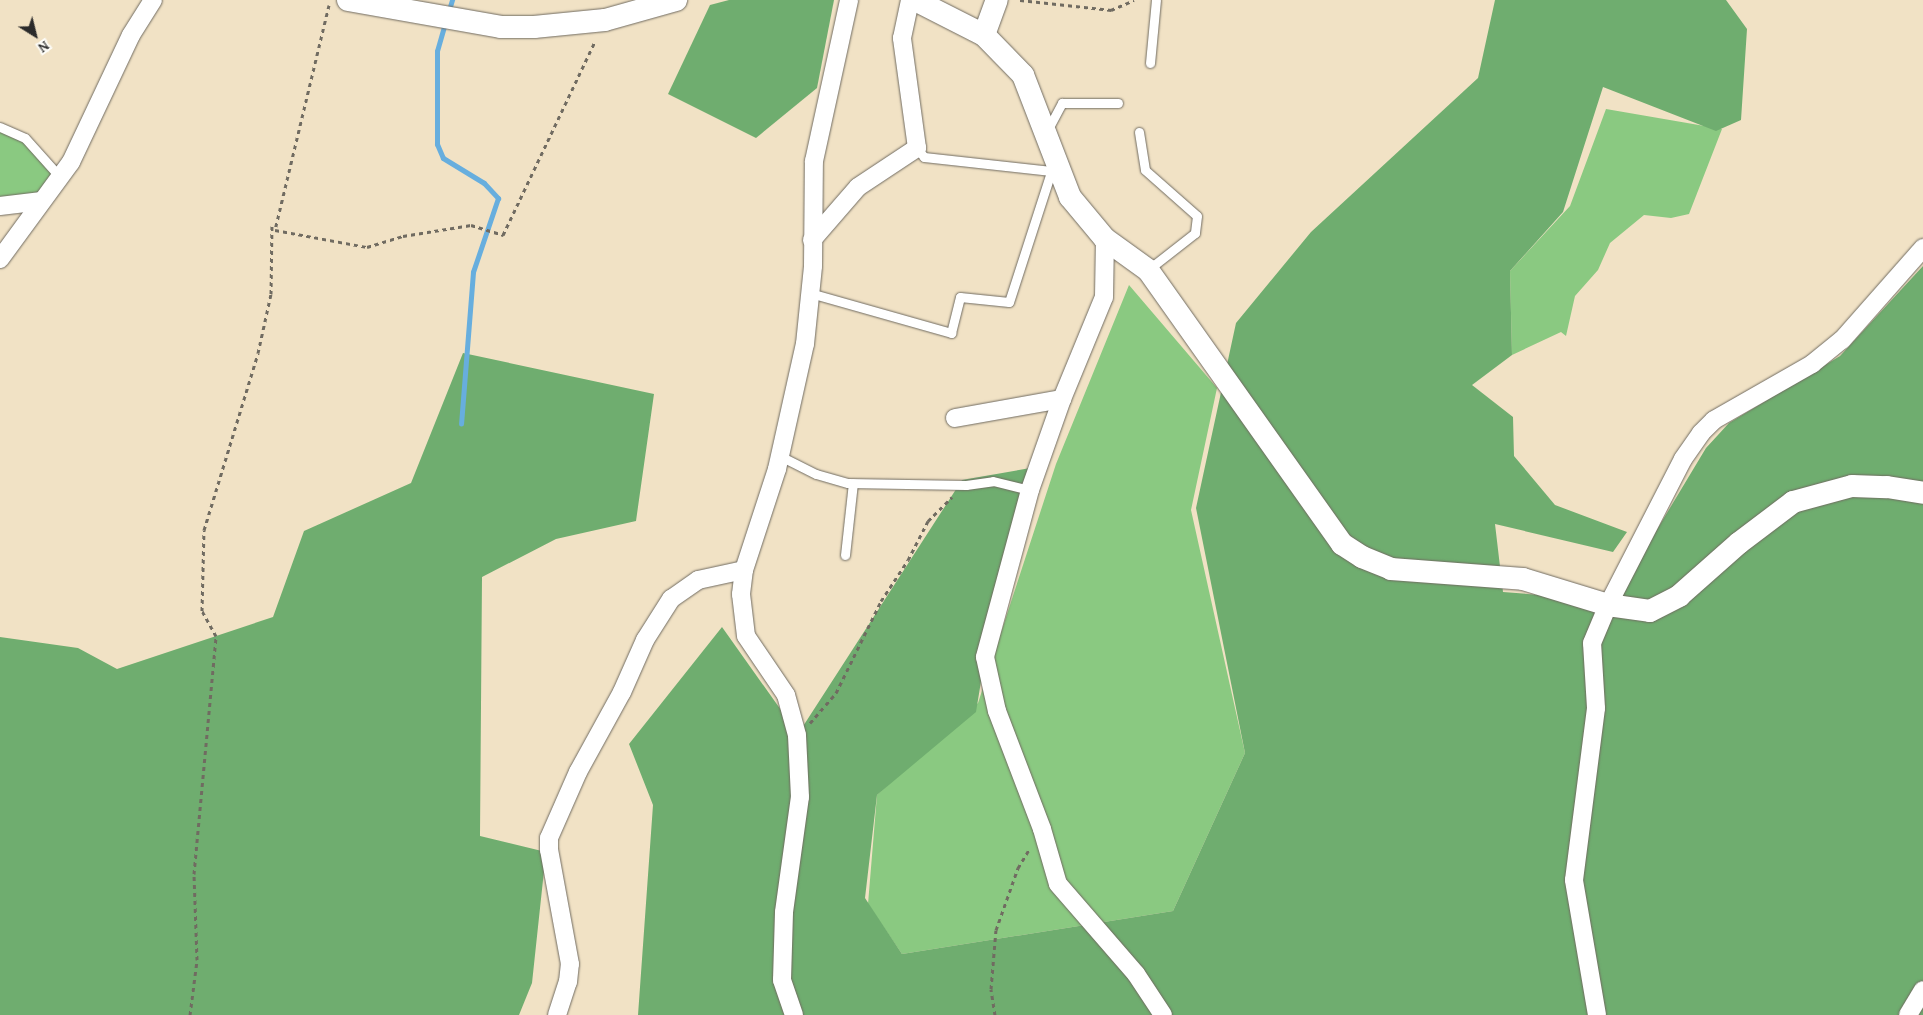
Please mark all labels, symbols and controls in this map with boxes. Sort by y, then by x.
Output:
north arrow [10,10,60,60]
text: N [34,36,53,58]

